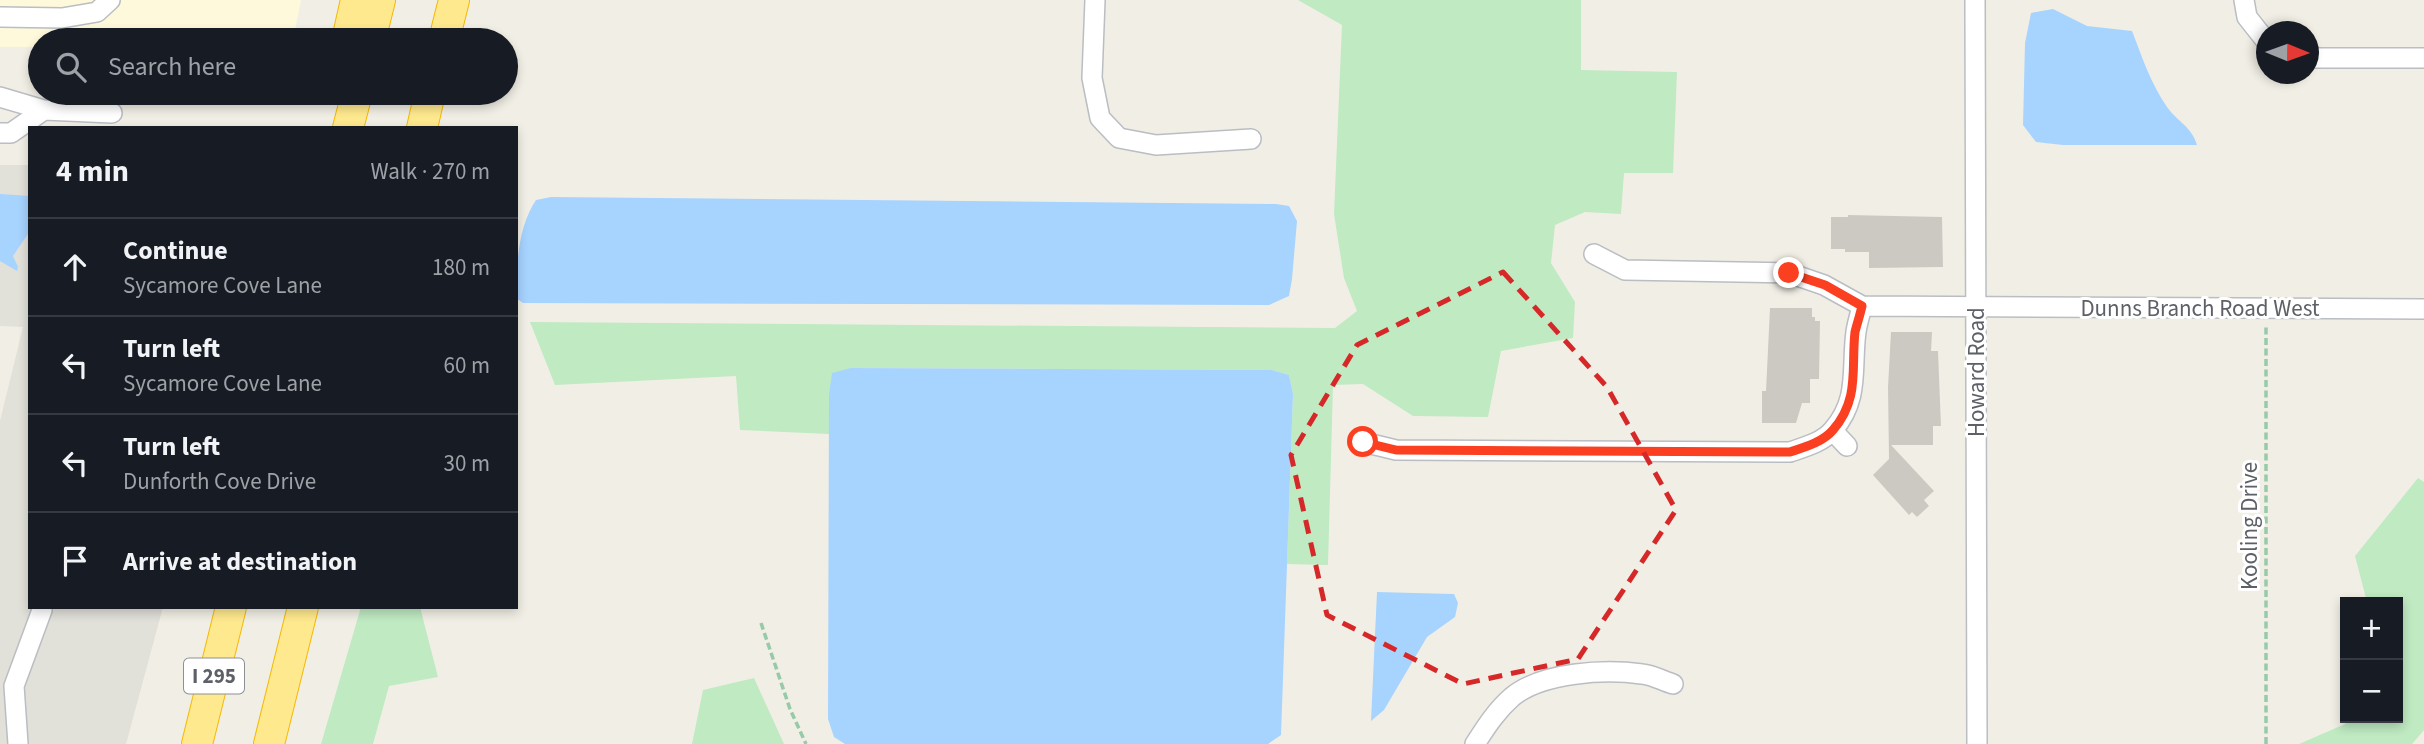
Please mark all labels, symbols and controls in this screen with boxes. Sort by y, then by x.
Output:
north arrow [2256,21,2319,84]
search box [28,28,518,105]
icon: search [52,48,90,86]
text: Search here [108,48,236,85]
text: 4 min [56,150,129,193]
text: Walk · 270 m [371,155,490,188]
text: Continue [123,232,228,269]
icon: ahead [56,248,94,286]
text: 180 m [432,251,490,284]
route end [1773,257,1804,288]
text: Sycamore Cove Lane [123,269,322,302]
street label: Dunns Branch Road West [2080,292,2320,325]
street label: Howard Road [1960,307,1993,437]
text: Turn left [123,330,220,367]
icon: left [56,346,94,384]
text: 60 m [443,349,490,382]
text: Sycamore Cove Lane [123,367,322,400]
route start [1347,426,1378,457]
text: Turn left [123,428,220,465]
icon: left [56,444,94,482]
text: 30 m [443,447,490,480]
street label: Kooling Drive [2233,462,2266,590]
text: Dunforth Cove Drive [123,465,316,498]
icon: arrive [56,542,94,580]
text: Arrive at destination [123,543,357,580]
map controls [2340,597,2403,723]
button: + [2340,597,2403,660]
road number: I 295 [184,658,244,694]
button: − [2340,660,2403,723]

